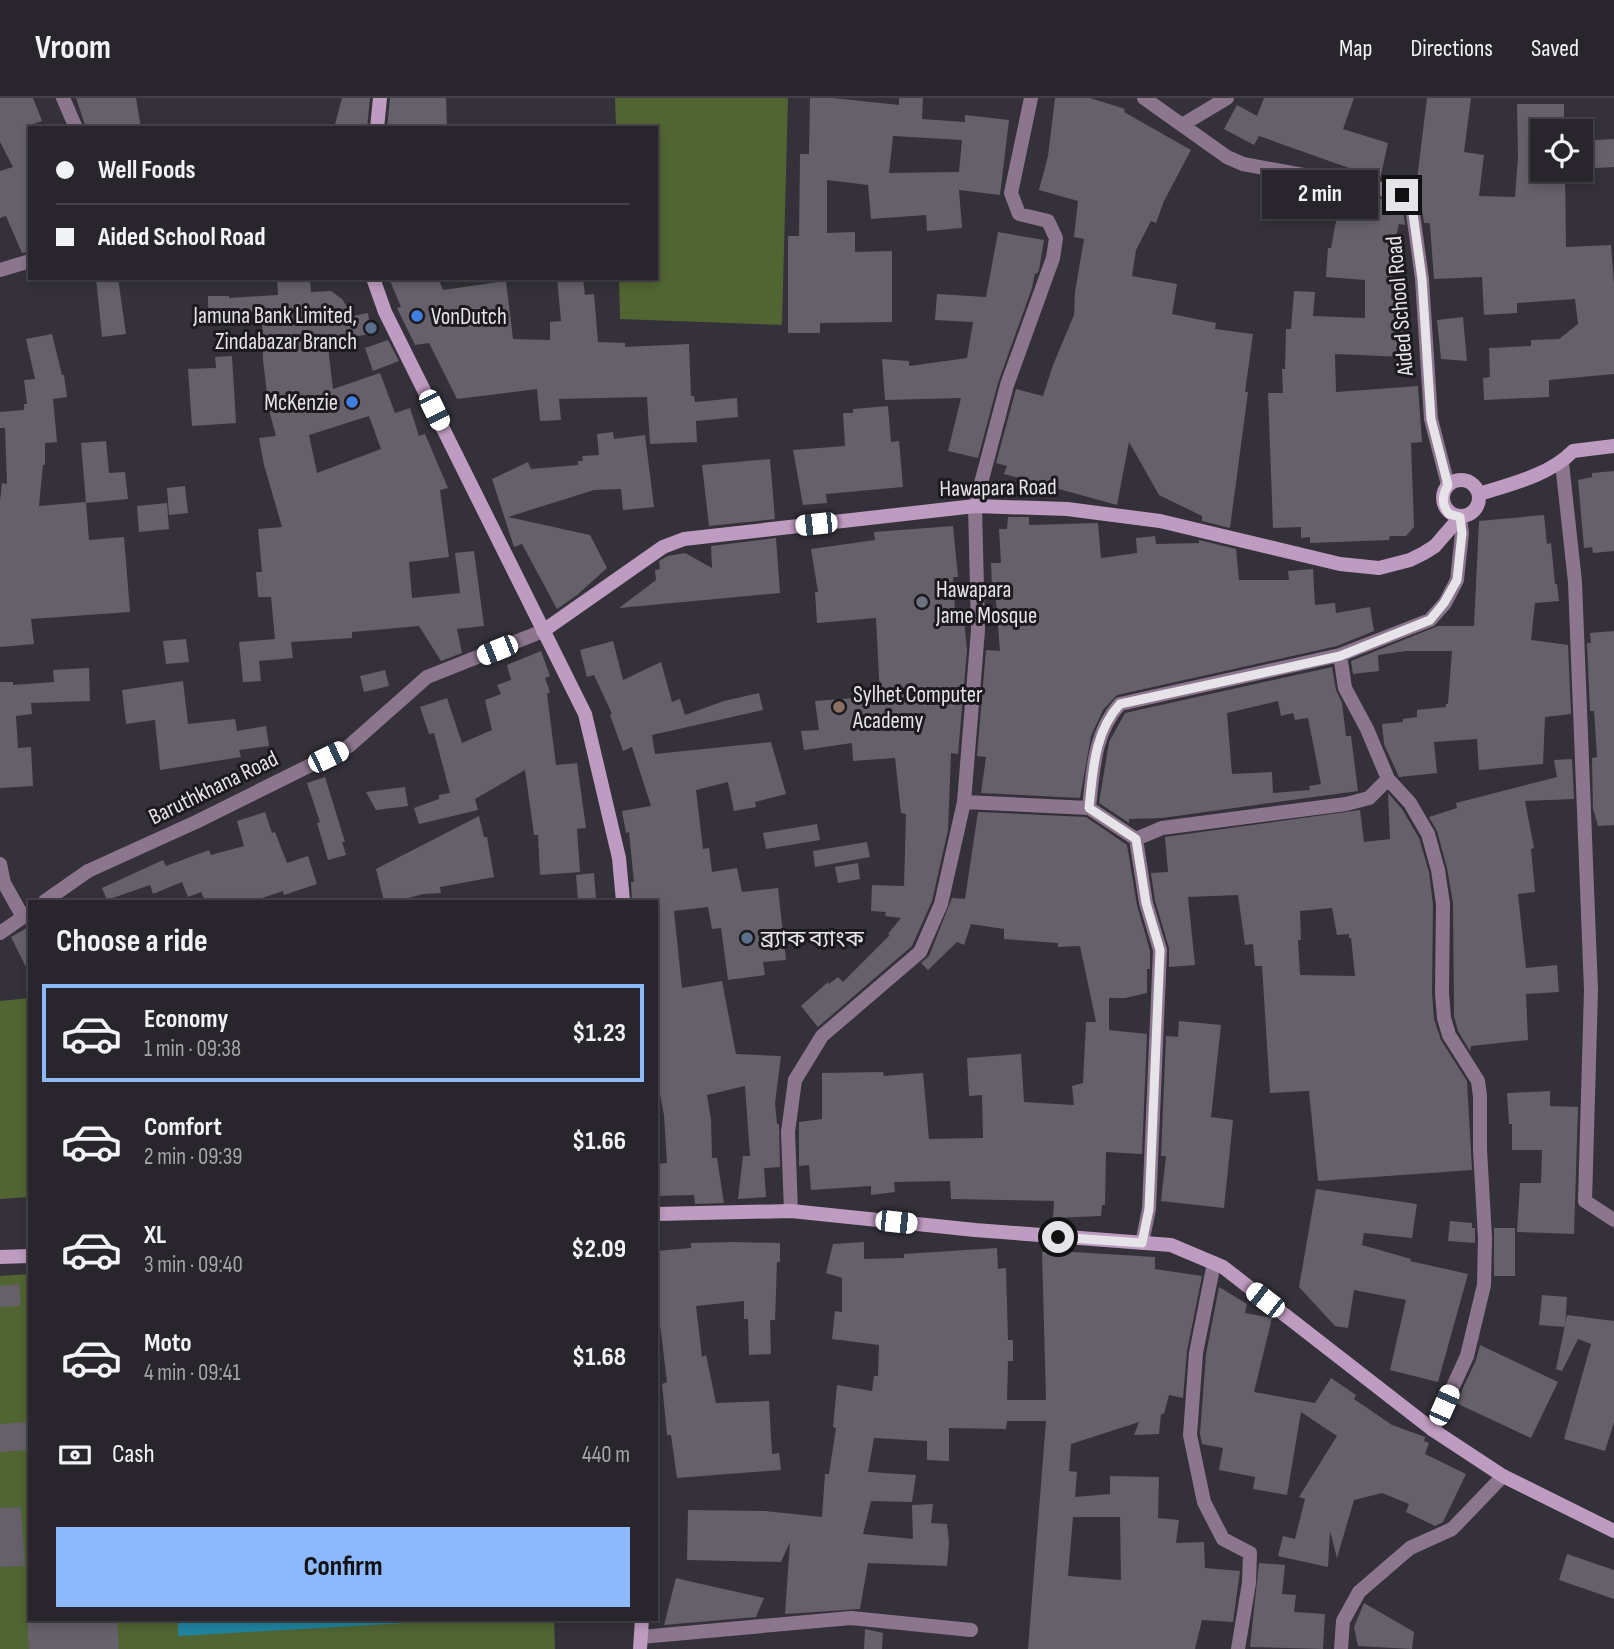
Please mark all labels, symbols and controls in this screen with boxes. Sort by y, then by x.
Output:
text: Vroom [35,28,111,68]
text: Map [1339,34,1372,63]
text: Directions [1410,34,1493,63]
text: Saved [1531,34,1579,63]
map controls [1530,119,1593,182]
button: locate [1530,119,1593,182]
text: Well Foods [98,155,196,186]
callout: 2 min [1262,170,1378,220]
route end [1386,179,1418,211]
text: 2 min [1298,180,1342,208]
text: Aided School Road [98,222,266,253]
street label: Aided School Road [1380,235,1420,378]
place label: Jamuna Bank Limited, Zindabazar Branch [192,302,357,356]
place label: VonDutch [431,303,507,331]
marker: VonDutch [409,308,425,324]
marker: Jamuna Bank Limited, Zindabazar Branch [363,320,379,336]
car [416,387,453,433]
place label: McKenzie [264,389,338,417]
marker: McKenzie [344,394,360,410]
street label: Hawapara Road [939,473,1057,503]
car [795,511,838,537]
place label: Hawapara Jame Mosque [935,576,1037,630]
marker: Hawapara Jame Mosque [914,594,930,610]
car [474,632,521,668]
place label: Sylhet Computer Academy [852,681,983,735]
marker: Sylhet Computer Academy [831,699,847,715]
car [305,738,352,776]
street label: Baruthkhana Road [144,745,283,831]
text: Choose a ride [56,922,208,961]
place label: ব্র্যাক ব্যাংক [760,925,864,953]
marker: ব্র্যাক ব্যাংক [739,930,755,946]
icon: car [60,1002,123,1065]
text: Economy [144,1004,228,1035]
text: $1.23 [572,1018,626,1049]
text: 1 min · 09:38 [144,1035,241,1063]
icon: car [60,1110,123,1173]
text: Comfort [144,1112,222,1143]
text: $1.66 [572,1126,626,1157]
text: 2 min · 09:39 [144,1143,243,1171]
car [875,1209,918,1235]
icon: car [60,1218,123,1281]
text: XL [144,1220,166,1251]
route start [1042,1221,1074,1253]
text: $2.09 [571,1234,626,1265]
text: 3 min · 09:40 [144,1251,243,1279]
car [1242,1279,1289,1321]
icon: car [60,1326,123,1389]
text: Moto [144,1328,192,1359]
text: $1.68 [572,1342,626,1373]
text: 4 min · 09:41 [144,1359,241,1387]
car [1426,1382,1463,1428]
icon: cash [56,1436,94,1474]
text: Cash [112,1439,155,1470]
text: 440 m [582,1441,630,1469]
button: Confirm [56,1527,630,1607]

